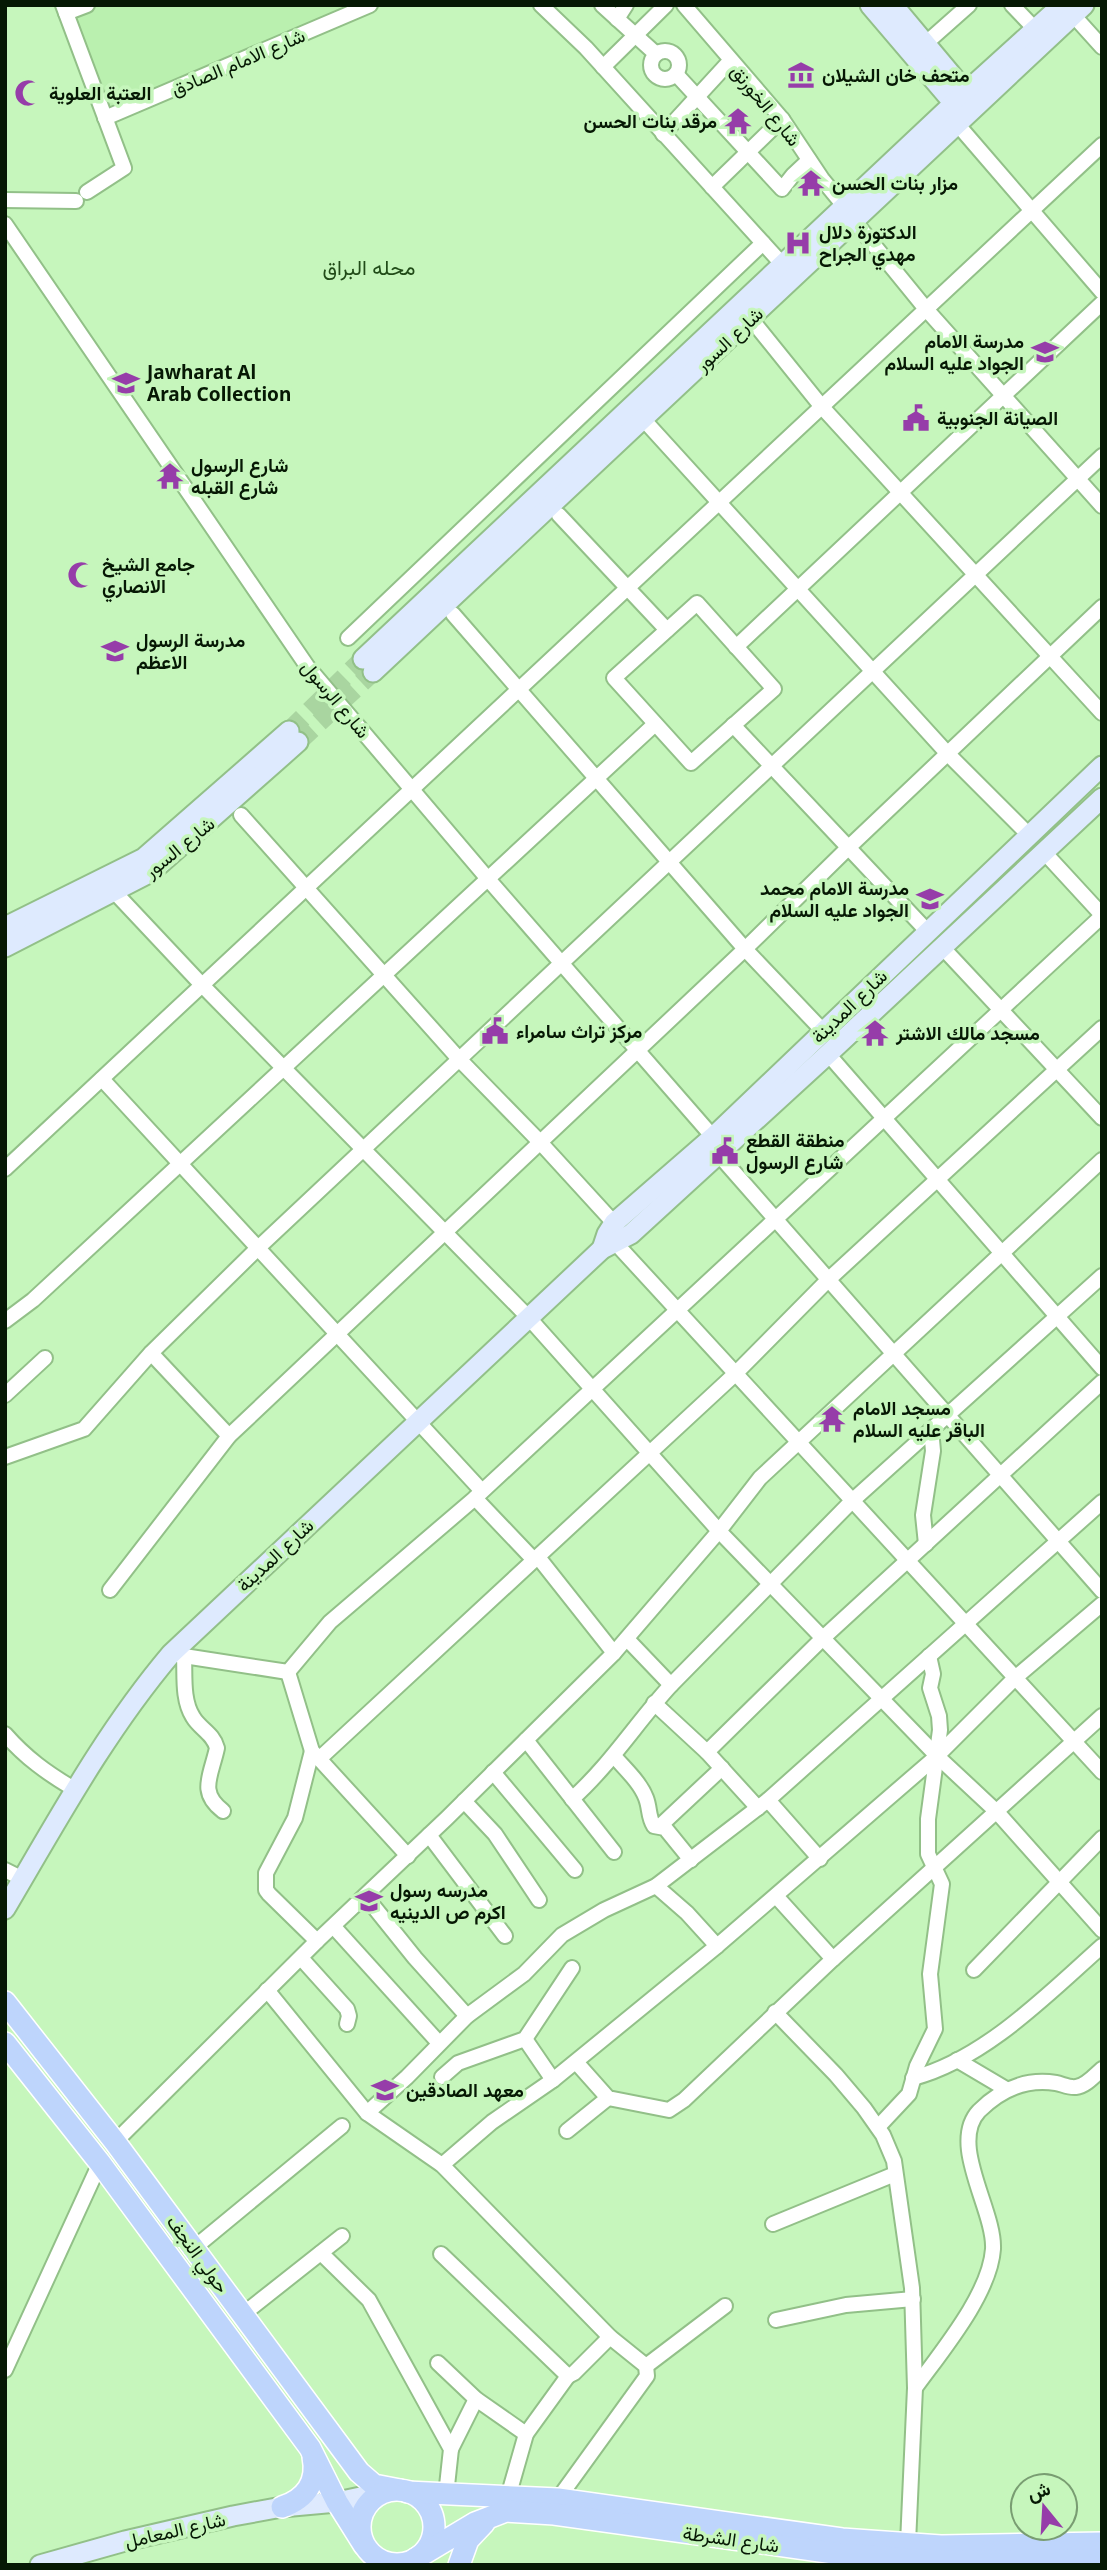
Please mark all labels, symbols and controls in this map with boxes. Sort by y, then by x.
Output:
street label: شارع الامام الصادق [167,22,309,102]
street label: شارع الخورنق [725,59,807,151]
museum icon: متحف خان الشيلان [786,60,816,90]
place label: متحف خان الشيلان [822,62,970,88]
mosque icon: العتبة العلوية [13,78,43,108]
place label: العتبة العلوية [49,80,151,106]
temple icon: مرقد بنات الحسن [723,106,753,136]
place label: مرقد بنات الحسن [583,108,717,134]
temple icon: مزار بنات الحسن [796,168,826,198]
place label: مزار بنات الحسن [832,170,958,196]
place label: الدكتورة دلال مهدي الجراح [819,219,917,271]
hospital icon: الدكتورة دلال مهدي الجراح [783,228,813,258]
district label: محله البراق [323,253,415,281]
street label: شارع السور [689,301,769,378]
place label: مدرسة الامام الجواد عليه السلام [884,328,1024,376]
school or university icon: مدرسة الامام الجواد عليه السلام [1030,337,1060,367]
place label: Jawharat Al Arab Collection [145,359,291,407]
school or university icon: Jawharat Al Arab Collection [111,368,141,398]
public building icon: الصيانة الجنوبية [901,403,931,433]
place label: الصيانة الجنوبية [937,405,1058,431]
place label: شارع الرسول شارع القبله [191,452,288,500]
temple icon: شارع الرسول شارع القبله [155,461,185,491]
place label: جامع الشيخ الانصاري [102,551,195,603]
mosque icon: جامع الشيخ الانصاري [66,560,96,590]
place label: مدرسة الرسول الاعظم [136,627,245,675]
school or university icon: مدرسة الرسول الاعظم [100,636,130,666]
street label: شارع الرسول [296,654,376,744]
street label: شارع السور [137,810,220,884]
place label: مدرسة الامام محمد الجواد عليه السلام [760,875,909,923]
school or university icon: مدرسة الامام محمد الجواد عليه السلام [915,884,945,914]
street label: شارع المدينة [805,963,893,1049]
public building icon: مركز تراث سامراء [480,1016,510,1046]
place label: مركز تراث سامراء [516,1018,642,1044]
temple icon: مسجد مالك الاشتر [860,1018,890,1048]
place label: مسجد مالك الاشتر [895,1020,1040,1046]
place label: منطقة القطع شارع الرسول [746,1127,845,1175]
public building icon: منطقة القطع شارع الرسول [710,1136,740,1166]
place label: مسجد الامام الباقر عليه السلام [853,1395,985,1443]
temple icon: مسجد الامام الباقر عليه السلام [817,1404,847,1434]
street label: شارع المدينة [231,1513,319,1597]
place label: مدرسه رسول اکرم ص الدینیه [390,1877,506,1925]
school or university icon: مدرسه رسول اکرم ص الدینیه [354,1886,384,1916]
school or university icon: معهد الصادقين [370,2075,400,2105]
place label: معهد الصادقين [406,2077,524,2103]
street label: حولي النجف [158,2210,235,2300]
north arrow [1009,2472,1079,2542]
text: ش [1024,2475,1054,2507]
street label: شارع المعامل [122,2506,228,2554]
street label: شارع الشرطة [681,2519,781,2559]

